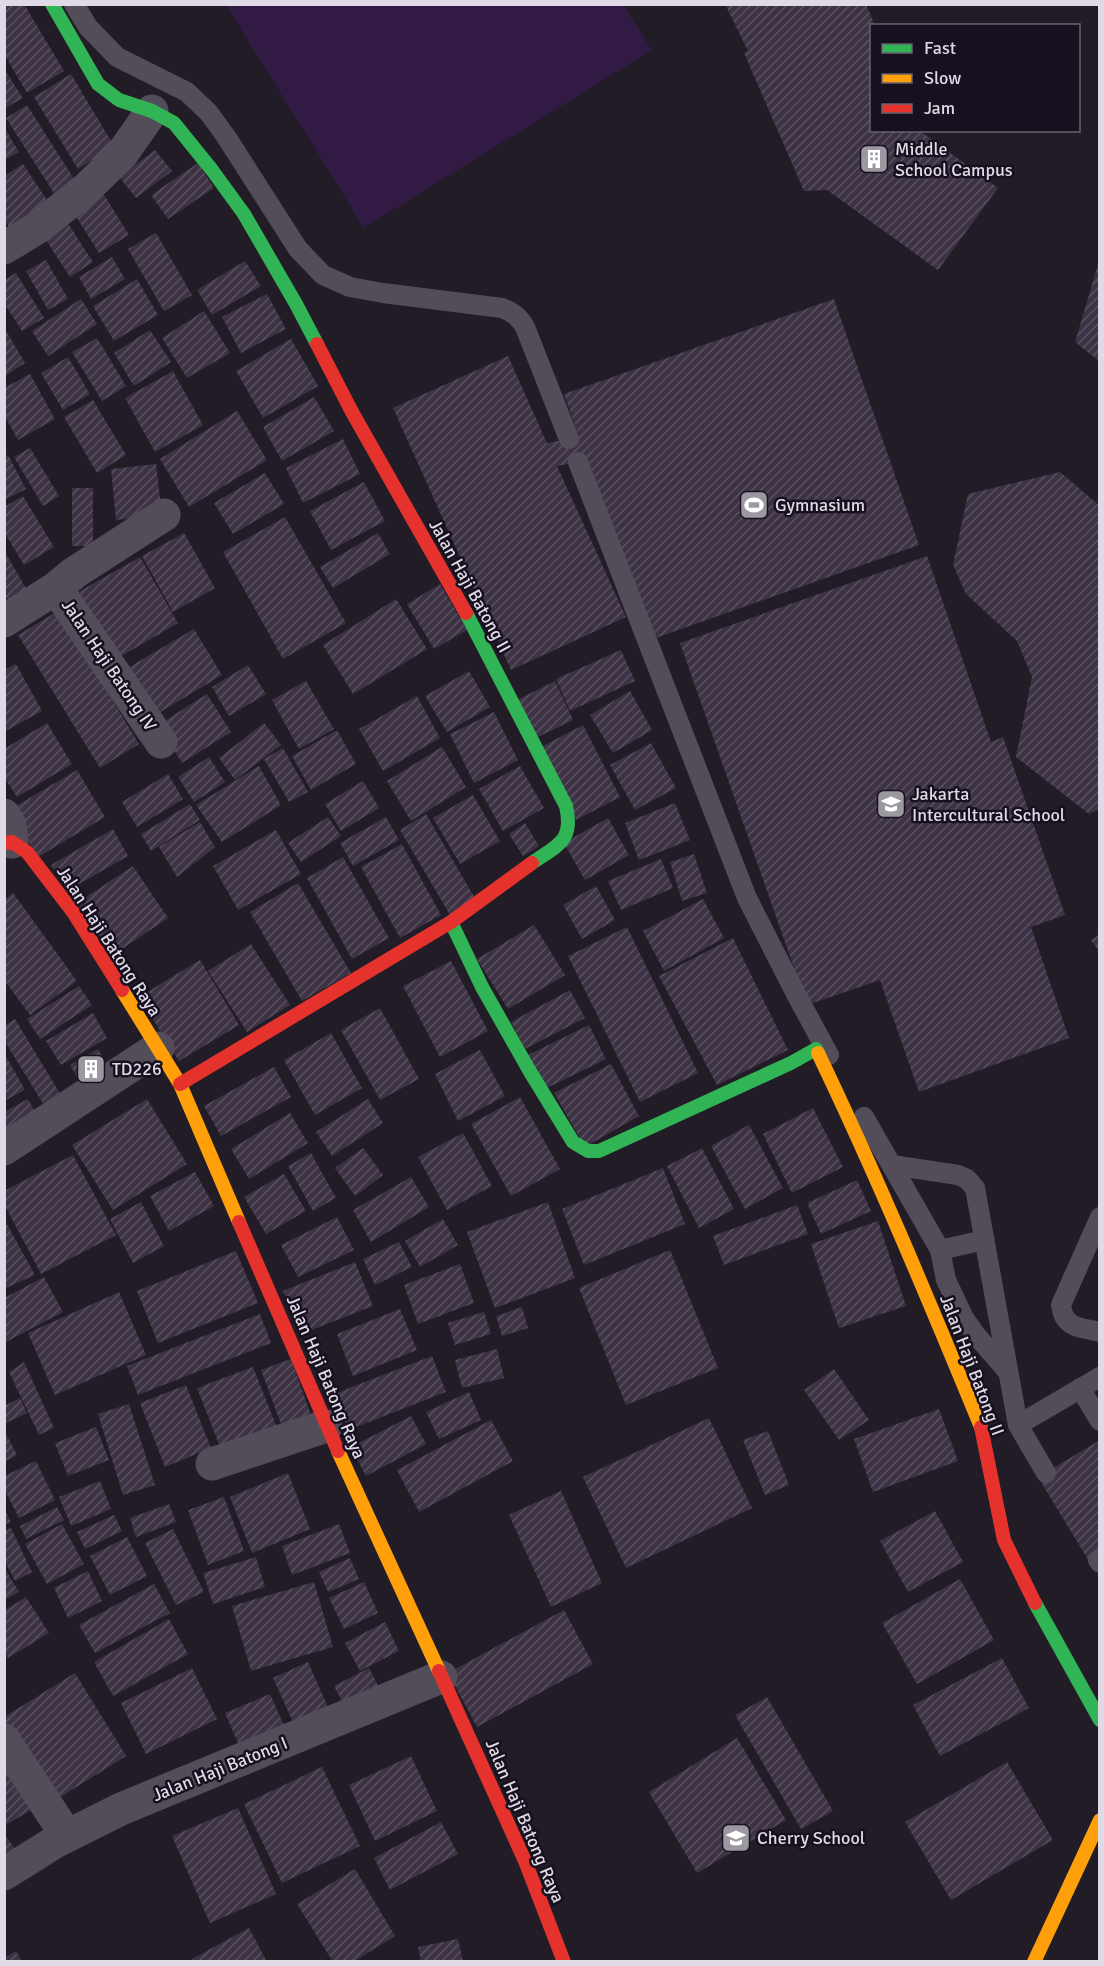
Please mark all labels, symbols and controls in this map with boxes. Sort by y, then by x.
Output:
legend [870,24,1080,132]
text: Fast [924,37,956,59]
text: Slow [924,67,961,89]
text: Jam [924,97,955,119]
place label: Middle School Campus [895,138,1013,181]
building icon: Middle School Campus [858,143,890,175]
sports icon: Gymnasium [738,489,770,521]
place label: Gymnasium [775,494,865,516]
street label: Jalan Haji Batong II [424,515,516,657]
street label: Jalan Haji Batong IV [57,595,162,736]
place label: Jakarta Intercultural School [912,783,1065,826]
school or university icon: Jakarta Intercultural School [875,788,907,820]
street label: Jalan Haji Batong Raya [52,861,166,1021]
building icon: TD226 [75,1053,107,1085]
place label: TD226 [112,1058,162,1080]
street label: Jalan Haji Batong II [935,1291,1009,1439]
street label: Jalan Haji Batong Raya [282,1292,370,1462]
street label: Jalan Haji Batong I [149,1732,291,1806]
street label: Jalan Haji Batong Raya [481,1736,569,1906]
school or university icon: Cherry School [720,1822,752,1854]
place label: Cherry School [757,1827,865,1849]

